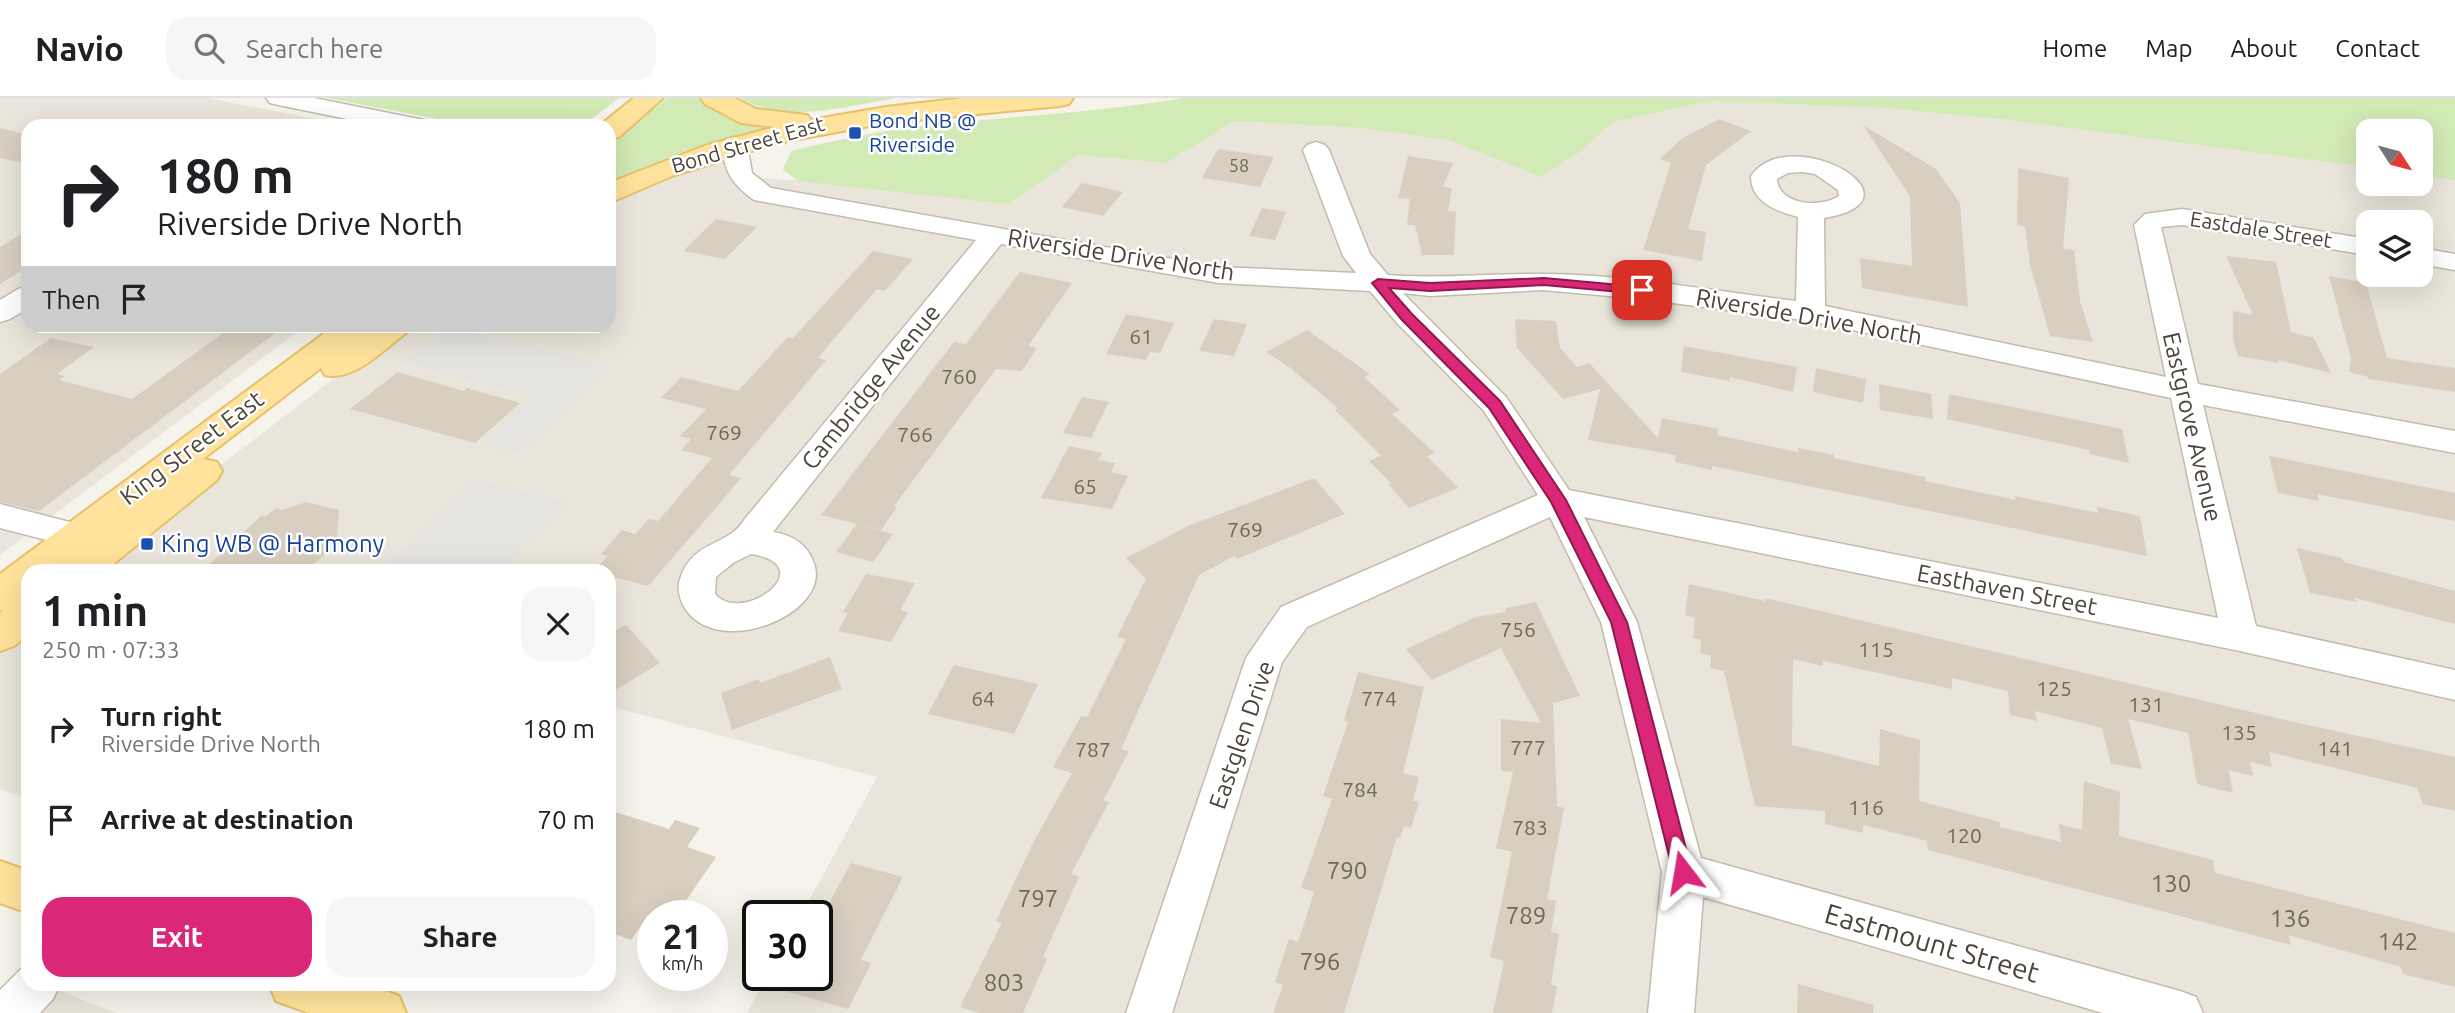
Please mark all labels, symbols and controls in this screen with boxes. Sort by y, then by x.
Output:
search box [166,17,656,80]
icon: search [190,29,228,67]
text: Navio [35,30,124,67]
text: Search here [246,34,383,63]
text: Home [2042,35,2107,62]
text: Map [2145,35,2192,62]
text: About [2230,35,2297,62]
text: Contact [2335,35,2420,62]
place label: Bond NB @ Riverside [869,108,977,156]
street label: Bond Street East [668,111,827,177]
north arrow [2356,119,2432,196]
map controls [2356,119,2433,287]
marker: Bond NB @ Riverside [847,125,863,141]
icon: right [42,147,133,238]
text: 180 m [157,147,294,202]
house number: 58 [1229,155,1249,175]
text: Riverside Drive North [157,205,463,241]
street label: Eastdale Street [2188,206,2334,252]
button: layers [2356,210,2433,287]
street label: Riverside Drive North [1006,223,1237,286]
pin [1612,260,1672,320]
icon: arrive [1623,271,1661,309]
icon: arrive [115,280,153,318]
street label: Riverside Drive North [1694,283,1924,350]
text: Then [42,285,101,314]
street label: Cambridge Avenue [796,299,945,475]
house number: 61 [1129,324,1153,348]
street label: Eastgrove Avenue [2158,329,2227,524]
house number: 760 [941,364,977,388]
street label: King Street East [115,385,269,510]
house number: 769 [706,420,742,444]
house number: 766 [897,422,933,446]
house number: 65 [1073,474,1097,498]
house number: 769 [1227,517,1263,541]
place label: King WB @ Harmony [161,530,384,557]
marker: King WB @ Harmony [139,536,155,552]
street label: Easthaven Street [1915,559,2100,620]
text: 1 min [42,587,148,634]
button: close [521,587,595,661]
house number: 756 [1500,617,1536,641]
text: 250 m · 07:33 [42,637,180,662]
house number: 115 [1858,637,1894,661]
street label: Eastglen Drive [1204,657,1280,812]
house number: 125 [2036,676,2072,700]
house number: 64 [971,686,995,710]
house number: 774 [1361,686,1397,710]
house number: 131 [2128,692,2164,716]
text: Turn right [101,702,222,731]
icon: right [42,710,80,748]
text: 180 m [523,714,595,743]
house number: 135 [2221,720,2257,744]
text: Riverside Drive North [101,731,321,756]
house number: 777 [1510,735,1546,759]
house number: 141 [2317,736,2353,760]
house number: 787 [1075,737,1111,761]
house number: 784 [1342,777,1378,801]
house number: 116 [1848,795,1884,819]
icon: arrive [42,801,80,839]
text: Arrive at destination [101,805,354,834]
text: 70 m [537,805,595,834]
house number: 783 [1512,815,1548,839]
house number: 120 [1946,823,1982,847]
position arrow [1646,835,1720,909]
house number: 790 [1327,857,1367,884]
house number: 130 [2151,870,2191,897]
house number: 797 [1018,885,1058,912]
button: Exit [42,897,312,977]
button: Share [326,897,595,977]
street label: Eastmount Street [1821,897,2043,988]
speed limit sign: 30 [742,900,833,991]
house number: 789 [1506,902,1546,929]
house number: 136 [2270,905,2310,932]
text: 21 [663,916,702,956]
house number: 142 [2378,928,2418,955]
house number: 796 [1300,948,1340,975]
text: km/h [662,953,703,973]
house number: 803 [984,969,1024,996]

